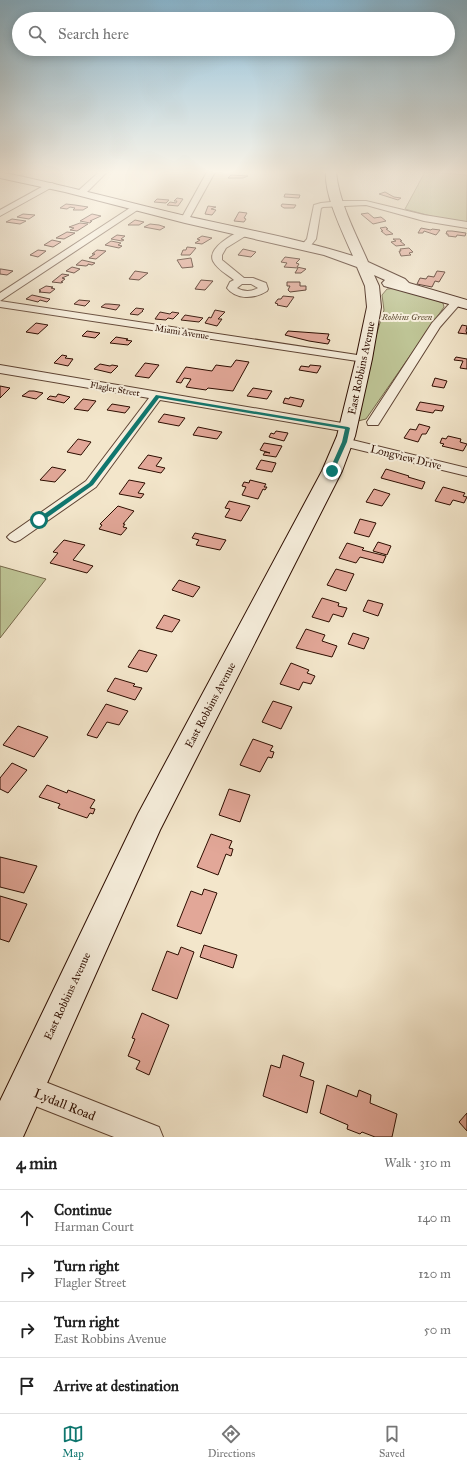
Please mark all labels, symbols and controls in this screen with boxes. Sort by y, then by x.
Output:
search box [12,12,455,56]
icon: search [26,23,48,45]
text: Search here [58,25,129,43]
park label: Robbins Green [381,311,433,322]
street label: East Robbins Avenue [345,320,378,416]
street label: Miami Avenue [154,322,210,341]
street label: Flagler Street [89,379,142,399]
street label: Longview Drive [369,442,443,473]
route end [323,462,341,480]
route start [30,511,48,529]
street label: East Robbins Avenue [182,660,239,750]
street label: East Robbins Avenue [41,950,94,1042]
street label: Lydall Road [32,1085,98,1125]
text: 4 min [16,1153,57,1174]
text: Walk · 310 m [384,1155,451,1171]
text: Continue [54,1201,112,1219]
icon: ahead [16,1207,38,1229]
text: 140 m [417,1210,451,1226]
text: Harman Court [54,1219,134,1235]
text: Turn right [54,1257,119,1275]
icon: right [16,1263,38,1285]
text: 120 m [418,1266,451,1282]
text: Flagler Street [54,1275,126,1291]
text: Turn right [54,1313,119,1331]
icon: right [16,1319,38,1341]
text: 50 m [424,1322,451,1338]
text: East Robbins Avenue [54,1331,166,1347]
icon: arrive [16,1375,38,1397]
text: Arrive at destination [54,1377,179,1395]
tab: Map [62,1423,84,1460]
tab: Directions [208,1423,255,1460]
tab: Saved [379,1423,405,1460]

